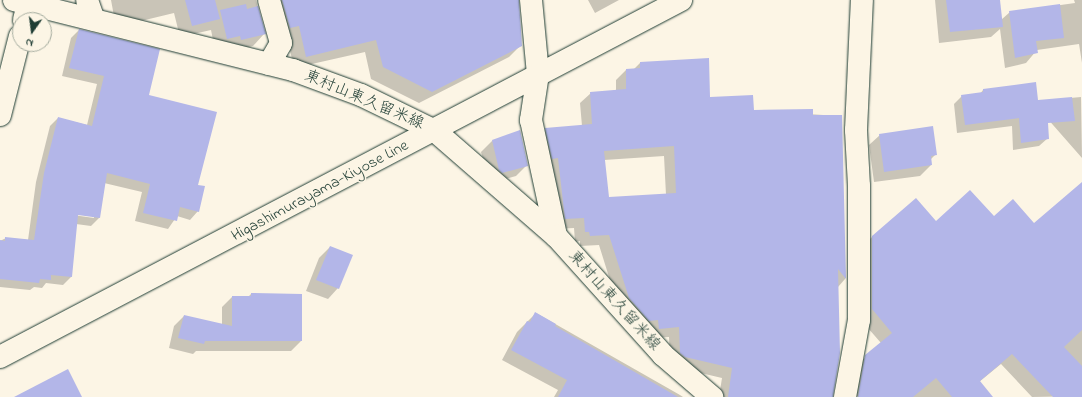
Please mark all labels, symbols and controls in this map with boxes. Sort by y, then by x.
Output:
north arrow [12,12,52,52]
text: N [24,34,35,51]
street label: 東村山東久留米線 [301,66,427,134]
street label: Higashimurayama-Kiyose Line [228,136,412,246]
street label: 東村山東久留米線 [564,247,664,355]

